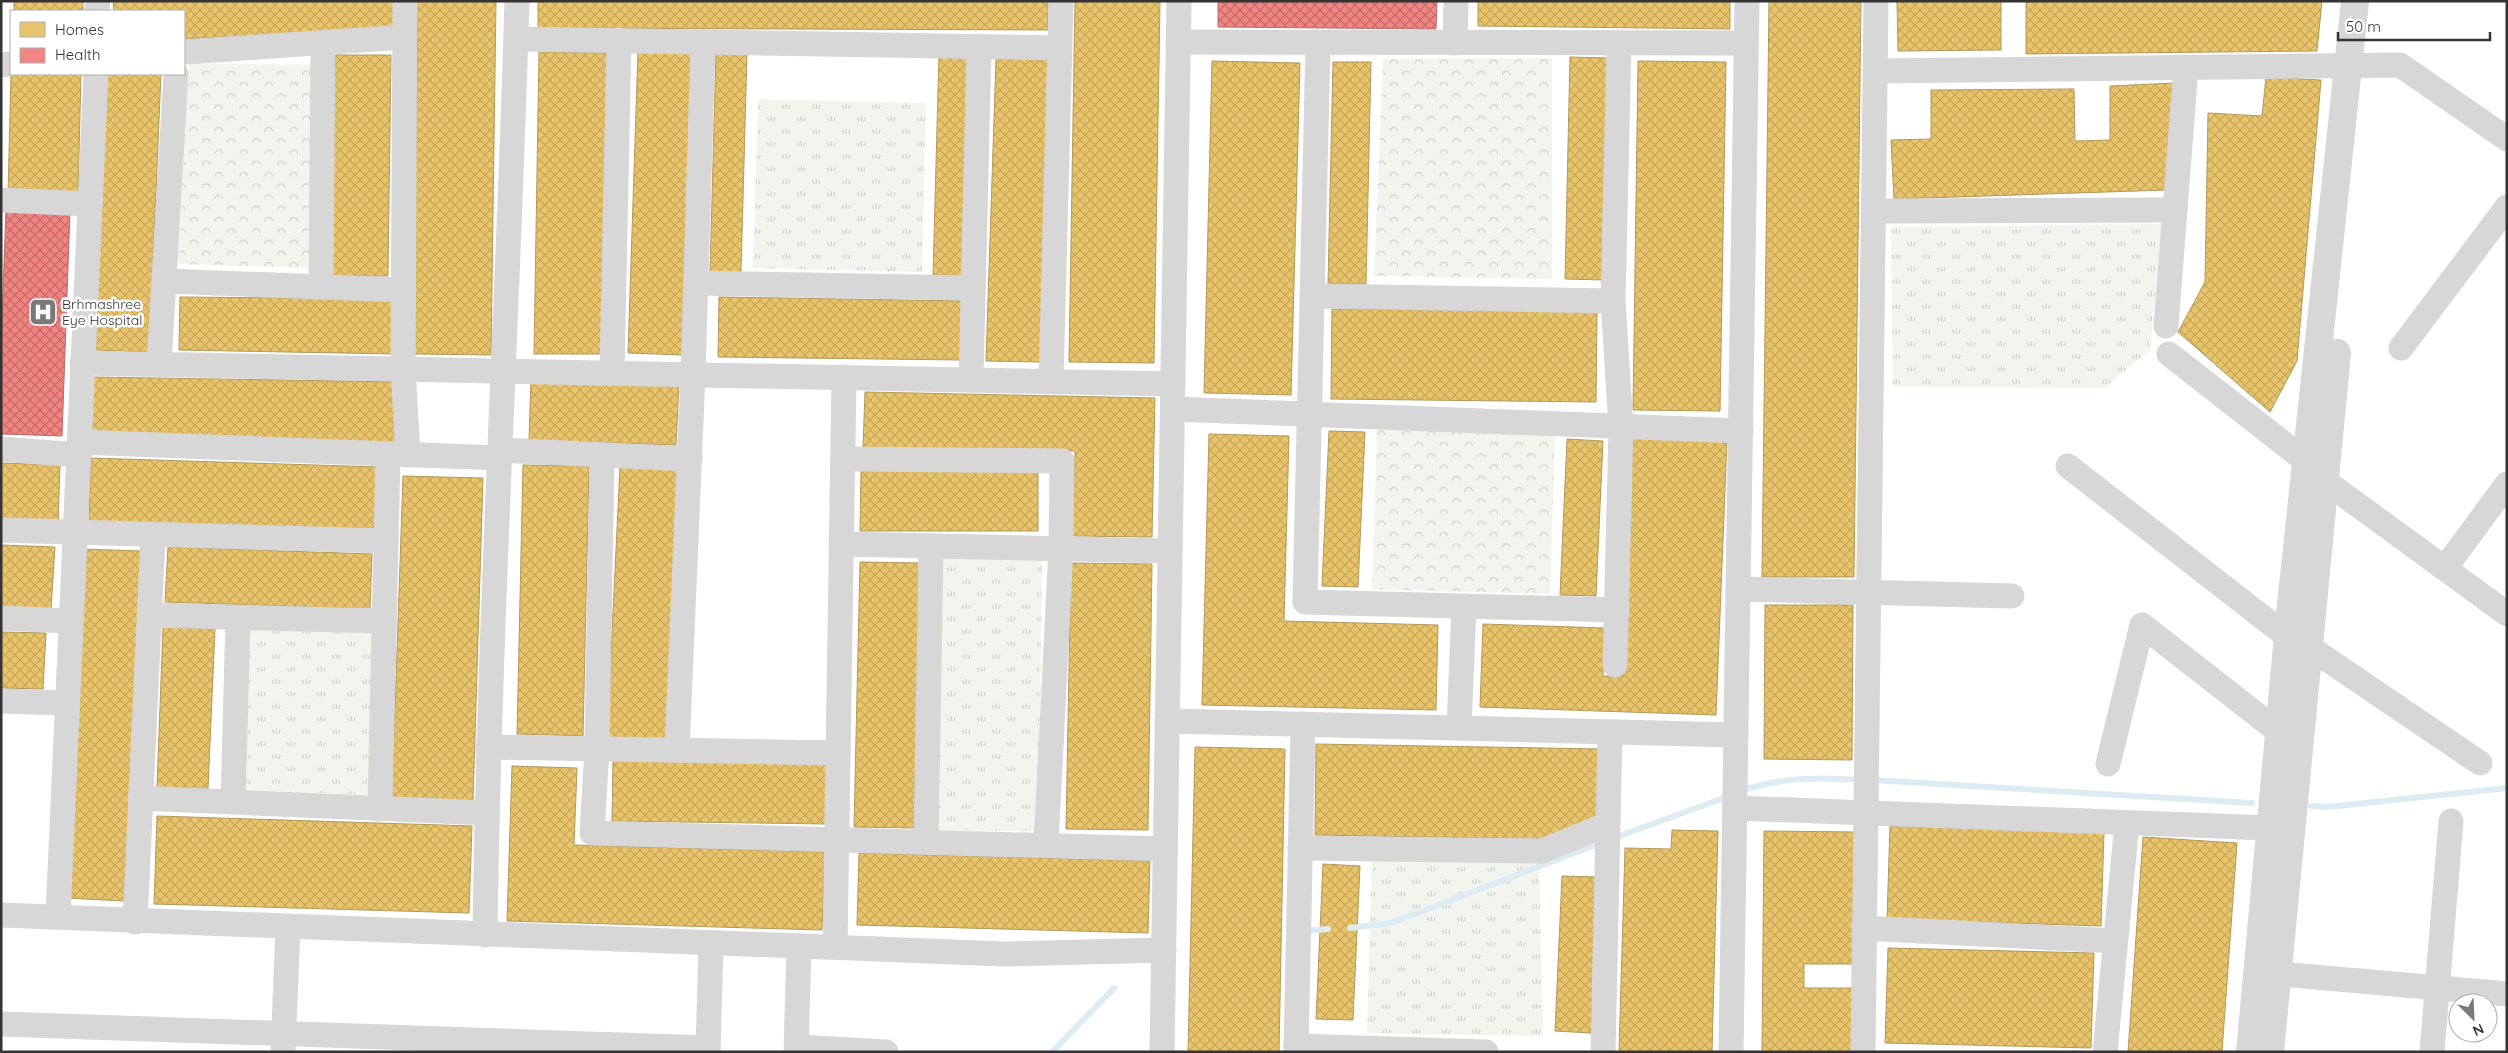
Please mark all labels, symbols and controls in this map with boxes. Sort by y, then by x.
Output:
legend [10,10,185,75]
scale bar [2338,10,2490,42]
text: 50 m [2346,17,2381,36]
text: Homes [55,20,104,39]
text: Health [55,45,100,64]
place label: Brhmashree Eye Hospital [62,295,142,329]
hospital icon: Brhmashree Eye Hospital [28,297,58,327]
north arrow [2448,993,2498,1043]
text: N [2470,1020,2487,1040]

